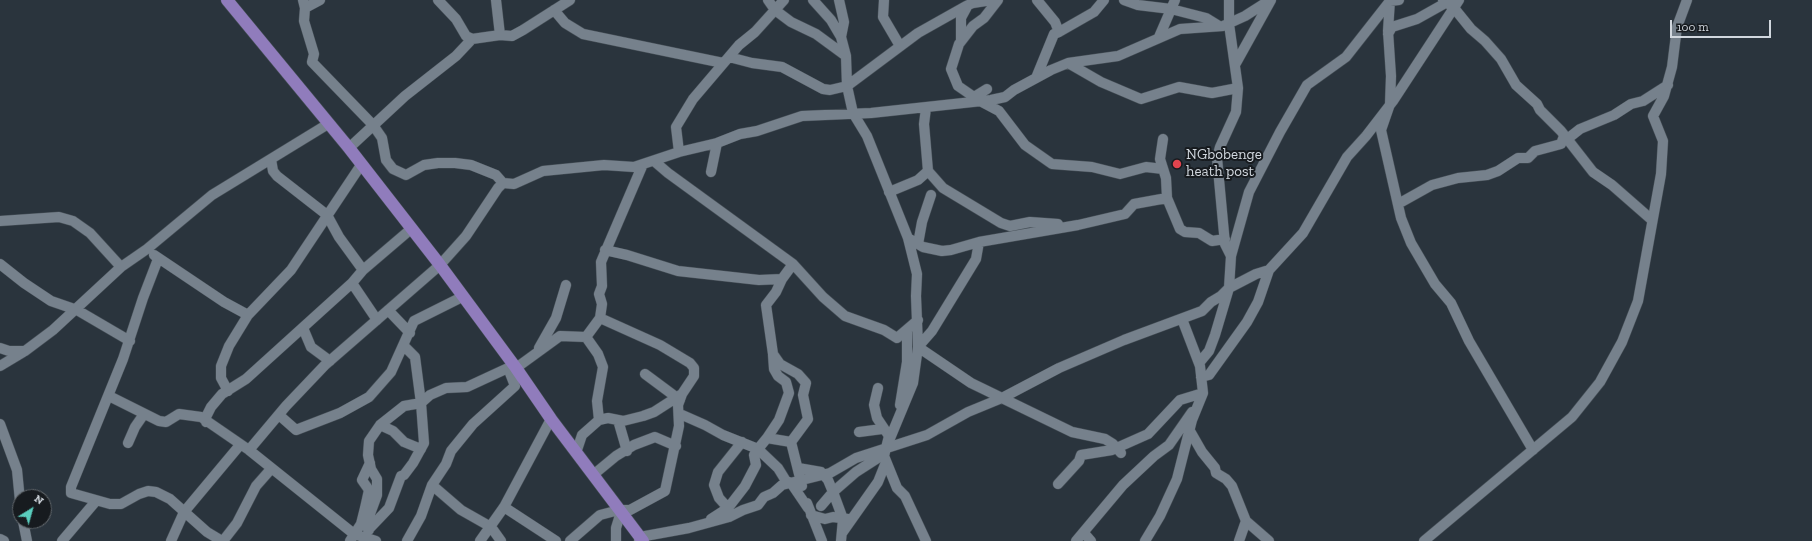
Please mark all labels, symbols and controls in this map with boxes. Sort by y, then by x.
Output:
scale bar [1672,12,1773,38]
text: 100 m [1677,20,1709,34]
place label: NGbobenge heath post [1186,146,1262,181]
marker: NGbobenge heath post [1171,158,1183,170]
north arrow [12,489,52,529]
text: N [32,492,46,508]

